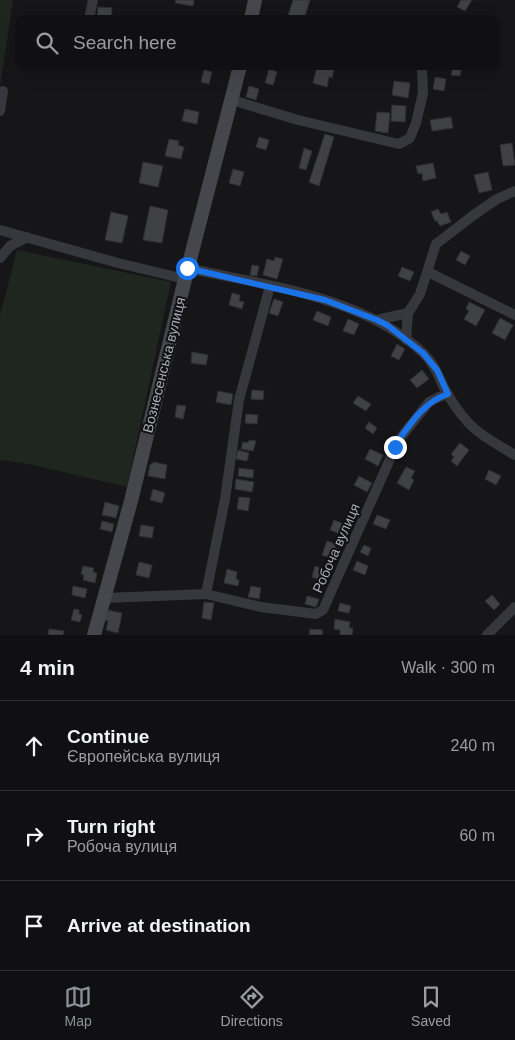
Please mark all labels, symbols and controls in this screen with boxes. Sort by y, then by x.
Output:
search box [15,15,500,70]
icon: search [33,29,61,57]
text: Search here [73,32,177,53]
route start [176,257,199,280]
street label: Вознесенська вулиця [139,296,189,434]
route end [384,436,407,459]
street label: Робоча вулиця [309,501,363,595]
text: 4 min [20,656,75,679]
text: Walk · 300 m [401,659,495,676]
text: Continue [67,726,149,747]
icon: ahead [20,732,48,760]
text: 240 m [451,737,495,754]
text: Європейська вулиця [67,748,220,765]
text: Turn right [67,816,155,837]
icon: right [20,822,48,850]
text: 60 m [459,827,495,844]
text: Робоча вулиця [67,838,177,855]
icon: arrive [20,912,48,940]
text: Arrive at destination [67,915,251,936]
tab: Map [64,983,92,1029]
tab: Directions [221,983,283,1029]
tab: Saved [411,983,451,1029]

